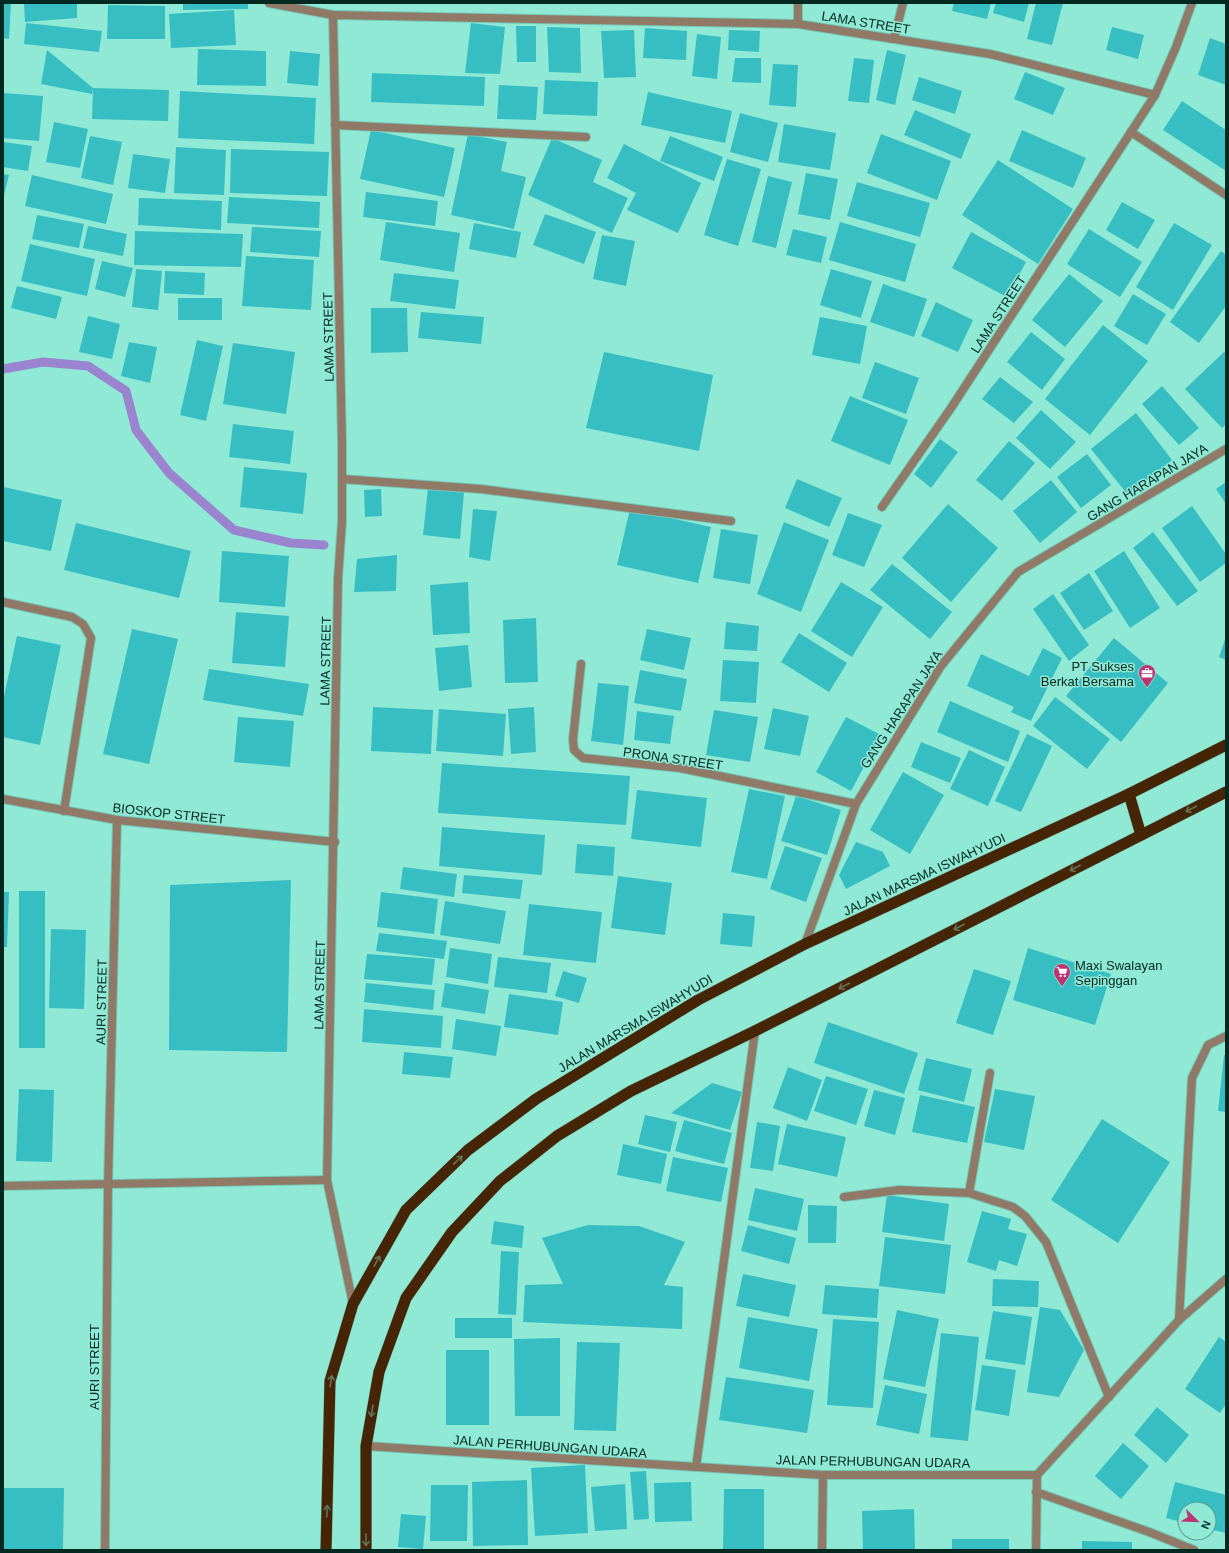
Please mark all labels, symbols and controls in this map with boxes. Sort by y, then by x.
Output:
street label: LAMA STREET [821,8,911,37]
street label: LAMA STREET [968,273,1029,356]
street label: LAMA STREET [320,292,337,382]
street label: GANG HARAPAN JAYA [1084,440,1211,524]
street label: LAMA STREET [317,616,334,706]
street label: GANG HARAPAN JAYA [858,647,945,771]
place label: PT Sukses Berkat Bersama [1041,659,1135,689]
office icon: PT Sukses Berkat Bersama [1137,663,1157,688]
street label: PRONA STREET [622,744,724,773]
street label: BIOSKOP STREET [112,800,226,827]
one-way arrow [1185,806,1197,814]
street label: JALAN MARSMA ISWAHYUDI [841,830,1008,919]
one-way arrow [1070,865,1082,872]
one-way arrow [954,924,966,931]
street label: LAMA STREET [311,940,328,1030]
place label: Maxi Swalayan Sepinggan [1075,958,1162,988]
street label: AURI STREET [93,959,110,1045]
supermarket icon: Maxi Swalayan Sepinggan [1052,962,1072,987]
street label: JALAN MARSMA ISWAHYUDI [555,971,715,1075]
one-way arrow [838,983,850,990]
one-way arrow [452,1156,462,1165]
one-way arrow [374,1255,382,1267]
street label: AURI STREET [87,1324,102,1410]
one-way arrow [327,1375,335,1388]
one-way arrow [368,1404,376,1417]
street label: JALAN PERHUBUNGAN UDARA [453,1432,648,1461]
street label: JALAN PERHUBUNGAN UDARA [776,1452,971,1471]
north arrow [1177,1501,1217,1541]
one-way arrow [323,1505,330,1518]
text: N [1199,1519,1213,1531]
one-way arrow [362,1533,370,1546]

